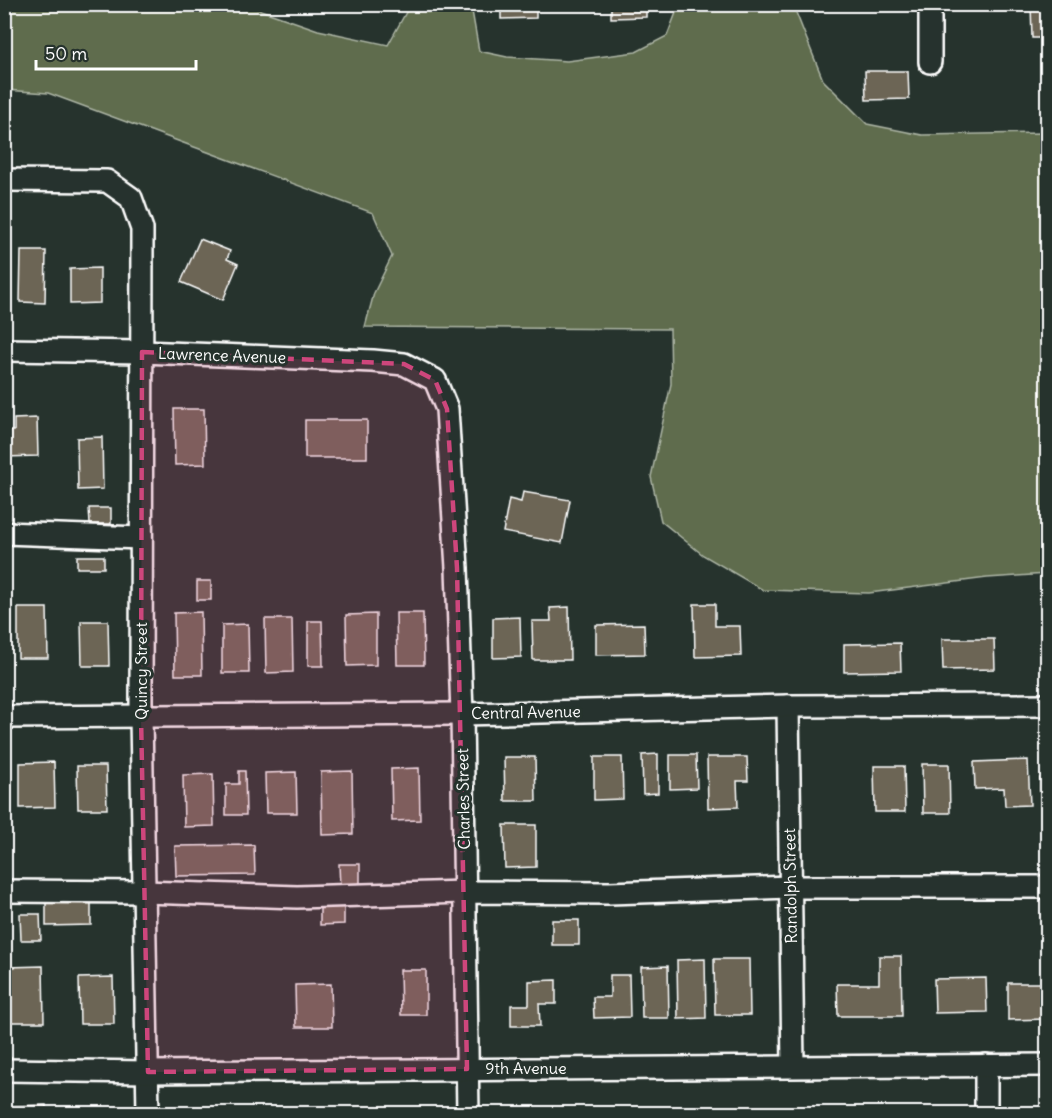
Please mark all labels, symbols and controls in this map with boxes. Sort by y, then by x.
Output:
scale bar [36,33,196,71]
text: 50 m [45,42,87,65]
street label: Lawrence Avenue [158,343,286,367]
street label: Quincy Street [131,621,151,720]
street label: Central Avenue [471,701,581,723]
street label: Charles Street [452,748,474,850]
street label: Randolph Street [779,828,801,944]
street label: 9th Avenue [485,1058,567,1078]

